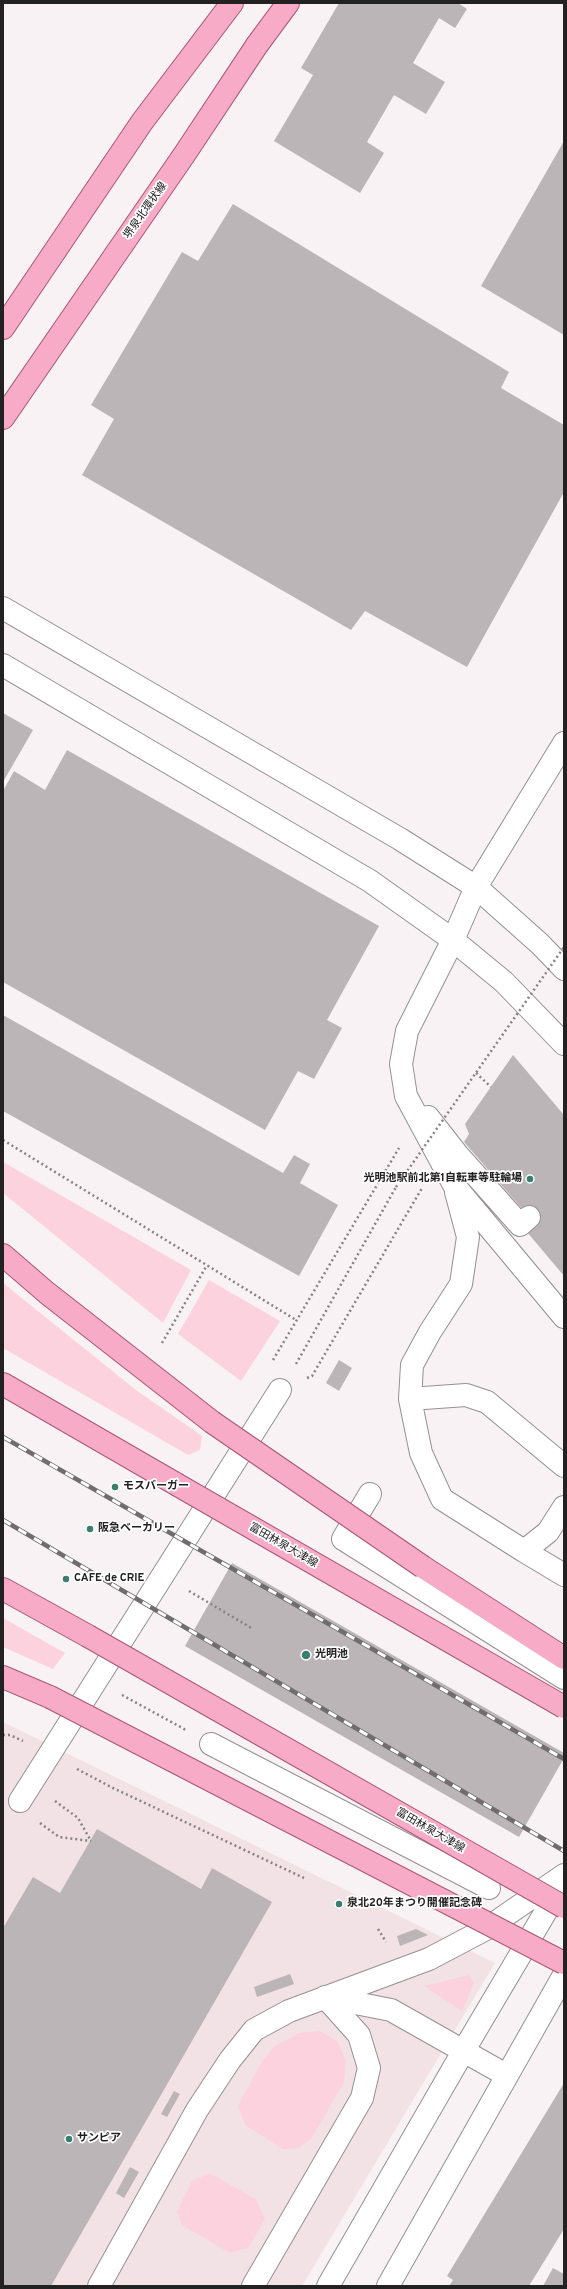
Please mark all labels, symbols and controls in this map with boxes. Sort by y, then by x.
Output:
street label: 堺泉北環状線 [122,180,170,242]
place label: 光明池駅前北第1自転車等駐輪場 [364,1172,522,1186]
marker: 光明池駅前北第1自転車等駐輪場 [525,1174,535,1184]
place label: モスバーガー [123,1480,189,1494]
marker: モスバーガー [110,1482,120,1492]
street label: 富田林泉大津線 [246,1521,320,1571]
place label: 阪急ベーカリー [98,1522,175,1536]
marker: 阪急ベーカリー [85,1524,95,1534]
place label: CAFE de CRIE [74,1572,144,1586]
marker: CAFE de CRIE [61,1574,71,1584]
place label: 光明池 [315,1648,348,1662]
marker: 光明池 [300,1649,312,1661]
street label: 富田林泉大津線 [393,1806,467,1856]
place label: 泉北20年まつり開催記念碑 [347,1897,482,1911]
marker: 泉北20年まつり開催記念碑 [334,1899,344,1909]
place label: サンピア [77,2132,121,2146]
marker: サンピア [64,2134,74,2144]

